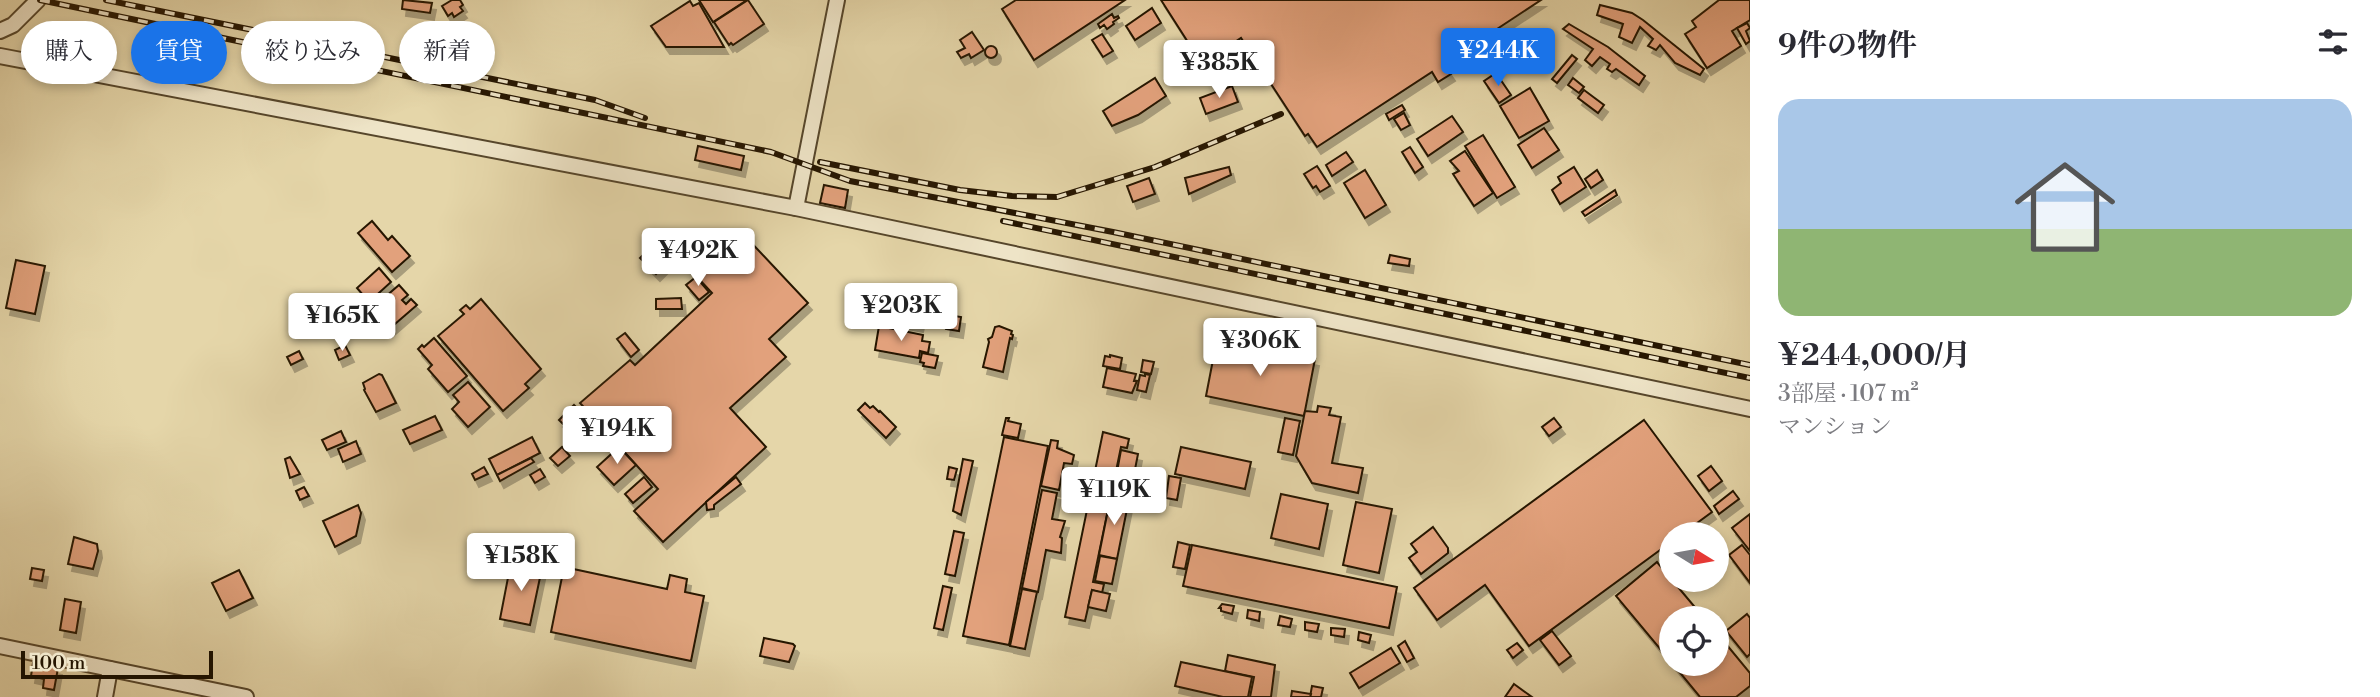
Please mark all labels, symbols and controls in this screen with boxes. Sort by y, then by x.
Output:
chip: 購入 [21,21,117,84]
chip: 賃貸 [131,21,227,84]
chip: 絞り込み [241,21,385,84]
chip: 新着 [399,21,495,84]
icon: filters [2314,23,2352,61]
text: 9件の物件 [1778,27,1917,65]
pin: ¥244K [1449,28,1547,88]
text: ¥244K [1457,37,1539,65]
pin: ¥385K [1170,41,1268,100]
text: ¥385K [1179,49,1259,77]
icon: home [2002,144,2128,270]
pin: ¥492K [649,229,747,288]
text: ¥492K [658,237,738,265]
pin: ¥203K [852,284,950,343]
text: ¥203K [860,292,942,320]
pin: ¥165K [293,294,391,353]
text: ¥165K [304,302,380,330]
pin: ¥306K [1211,318,1309,378]
text: ¥306K [1219,327,1301,355]
text: ¥244,000/月 [1778,337,1971,375]
text: 3部屋 · 107 m² [1778,380,1919,408]
pin: ¥194K [568,406,666,466]
text: マンション [1778,413,1892,441]
text: ¥194K [579,415,655,443]
pin: ¥119K [1065,468,1163,527]
text: ¥119K [1077,476,1151,504]
north arrow [1659,522,1729,592]
map controls [1659,522,1729,676]
pin: ¥158K [472,534,570,593]
text: ¥158K [483,542,559,570]
button: locate [1659,606,1729,676]
scale bar [21,648,214,680]
text: 100 m [32,651,85,675]

